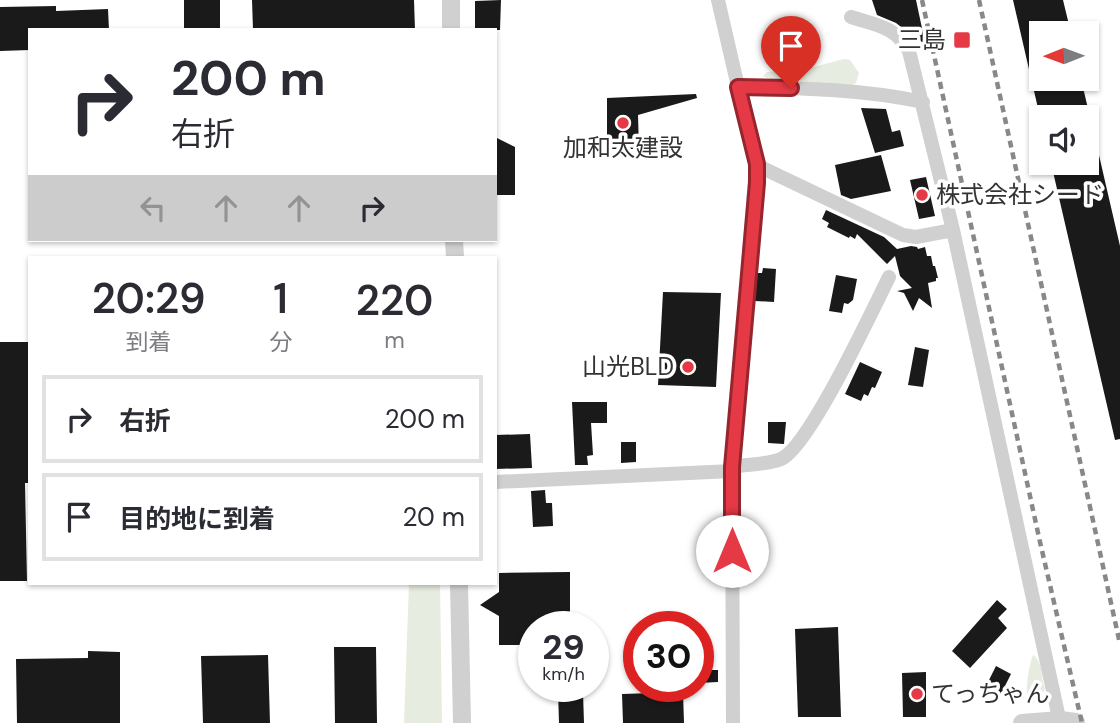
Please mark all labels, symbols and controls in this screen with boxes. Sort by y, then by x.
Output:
pin [761,16,821,88]
north arrow [1029,21,1099,91]
map controls [1029,21,1099,175]
place label: 三島 [898,24,946,55]
icon: arrive [772,27,810,65]
marker: 三島 [952,30,972,50]
text: 200 m [171,46,326,110]
icon: right [56,56,147,147]
button: sound [1029,105,1099,175]
text: 右折 [171,113,235,155]
marker: 加和太建設 [615,115,631,131]
place label: 加和太建設 [563,132,683,163]
place label: 株式会社シード [936,179,1104,210]
marker: 株式会社シード [914,187,930,203]
icon: left [134,189,172,227]
icon: ahead [207,189,245,227]
icon: ahead [280,189,318,227]
icon: right [353,189,391,227]
text: 20:29 [92,271,206,326]
text: 1 [273,271,288,326]
text: 220 [356,273,433,328]
text: m [384,325,405,355]
text: 到着 [126,327,172,357]
text: 分 [269,327,292,357]
place label: 山光BLD [582,351,674,382]
marker: 山光BLD [680,359,696,375]
icon: right [60,400,98,438]
text: 200 m [385,402,465,436]
text: 右折 [119,404,171,438]
icon: arrive [60,498,98,536]
text: 20 m [402,500,465,534]
text: 目的地に到着 [119,502,275,536]
position arrow [695,514,769,588]
speed limit sign: 30 [623,611,714,702]
text: 29 [542,624,585,670]
text: km/h [542,662,585,686]
place label: てっちゃん [931,678,1050,709]
marker: てっちゃん [909,686,925,702]

